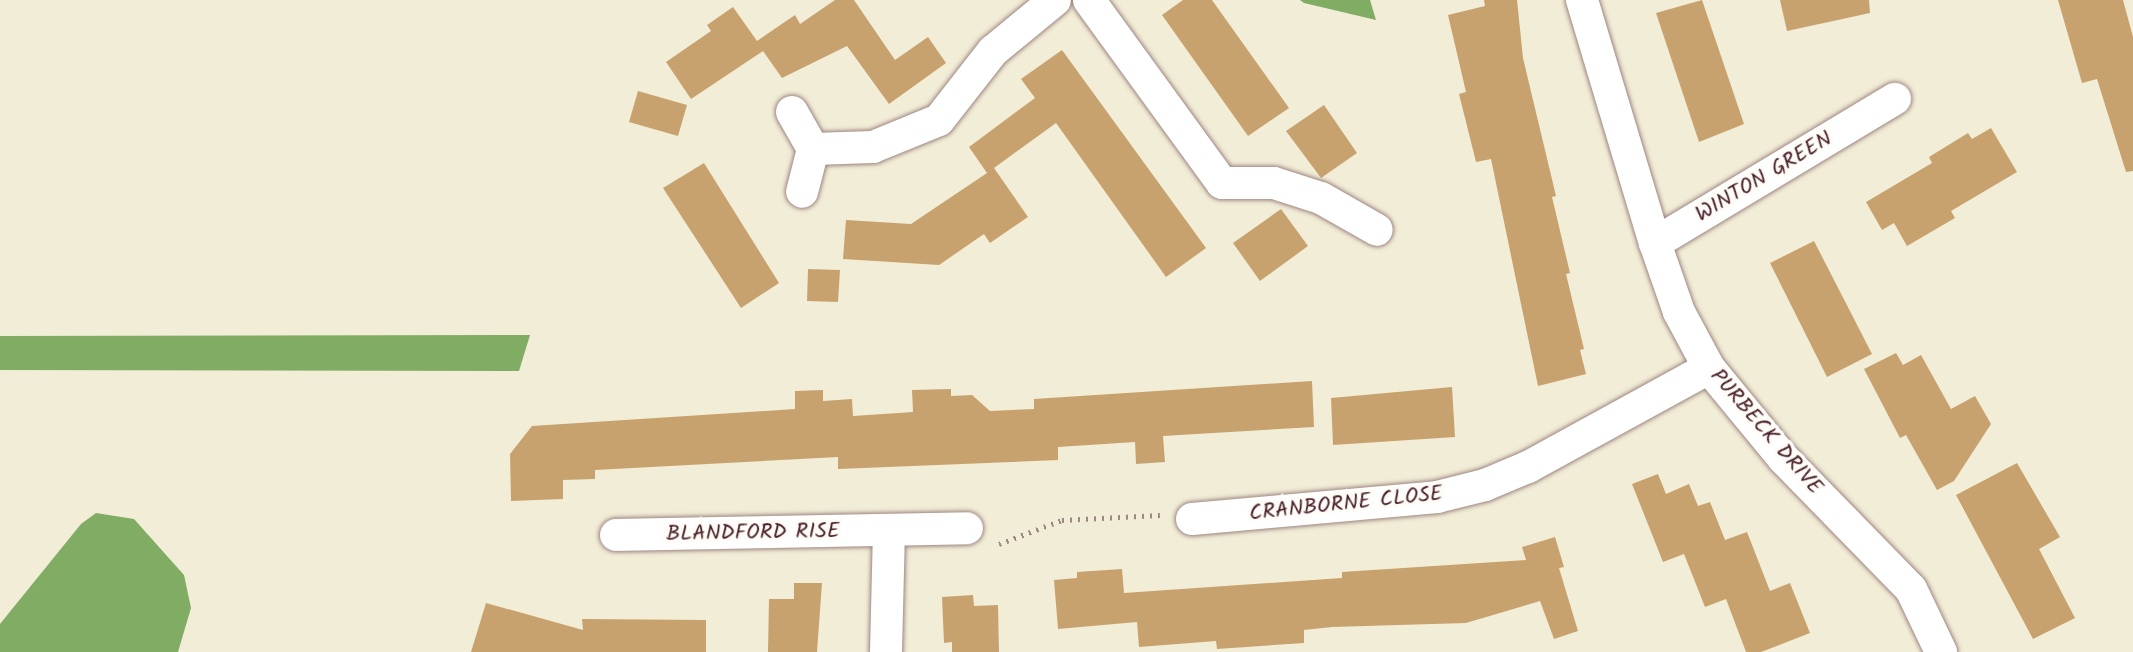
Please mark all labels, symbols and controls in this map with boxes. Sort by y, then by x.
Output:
street label: WINTON GREEN [1691,126,1837,228]
street label: PURBECK DRIVE [1704,364,1828,500]
street label: CRANBORNE CLOSE [1248,481,1444,527]
street label: BLANDFORD RISE [666,518,840,548]

